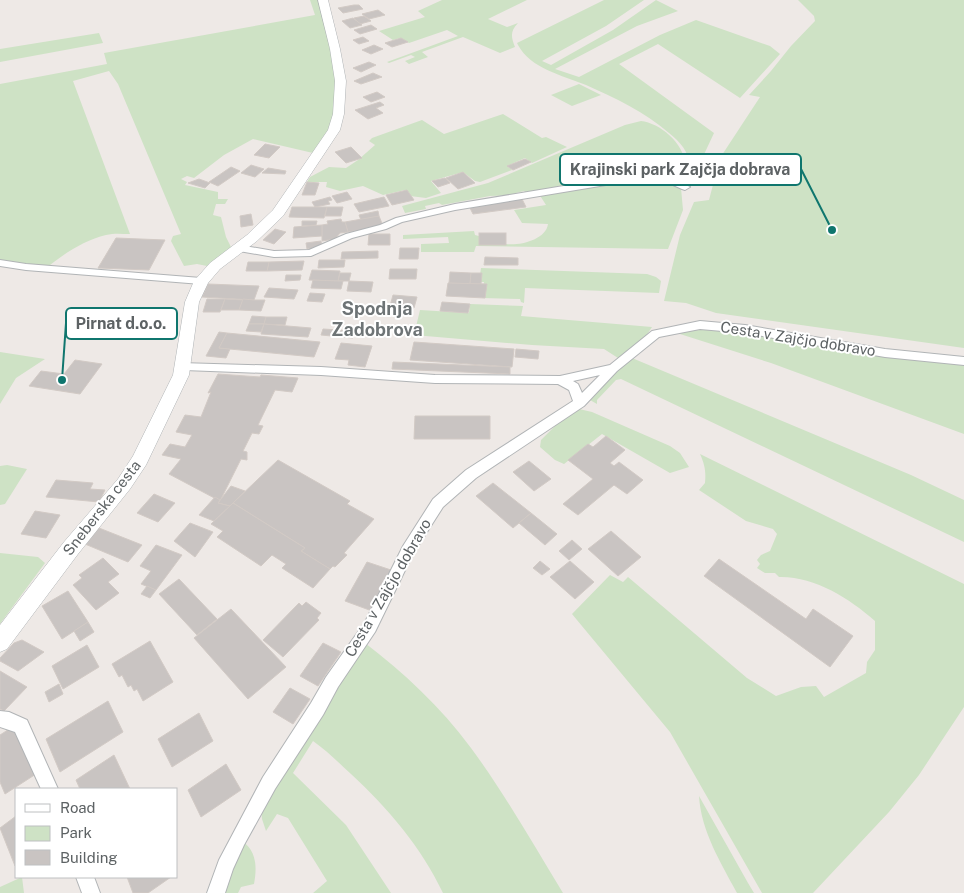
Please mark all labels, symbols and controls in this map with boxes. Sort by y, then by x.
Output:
callout: Krajinski park Zajčja dobrava [560,154,801,185]
text: Krajinski park Zajčja dobrava [570,160,790,179]
district label: Spodnja Zadobrova [331,298,423,340]
callout: Pirnat d.o.o. [66,308,177,339]
text: Pirnat d.o.o. [76,314,166,333]
street label: Cesta v Zajčjo dobravo [719,318,877,359]
street label: Sneberska cesta [59,457,144,559]
street label: Cesta v Zajčjo dobravo [341,516,434,660]
legend [15,788,178,878]
text: Road [60,799,96,816]
text: Park [60,824,92,841]
text: Building [60,849,118,866]

